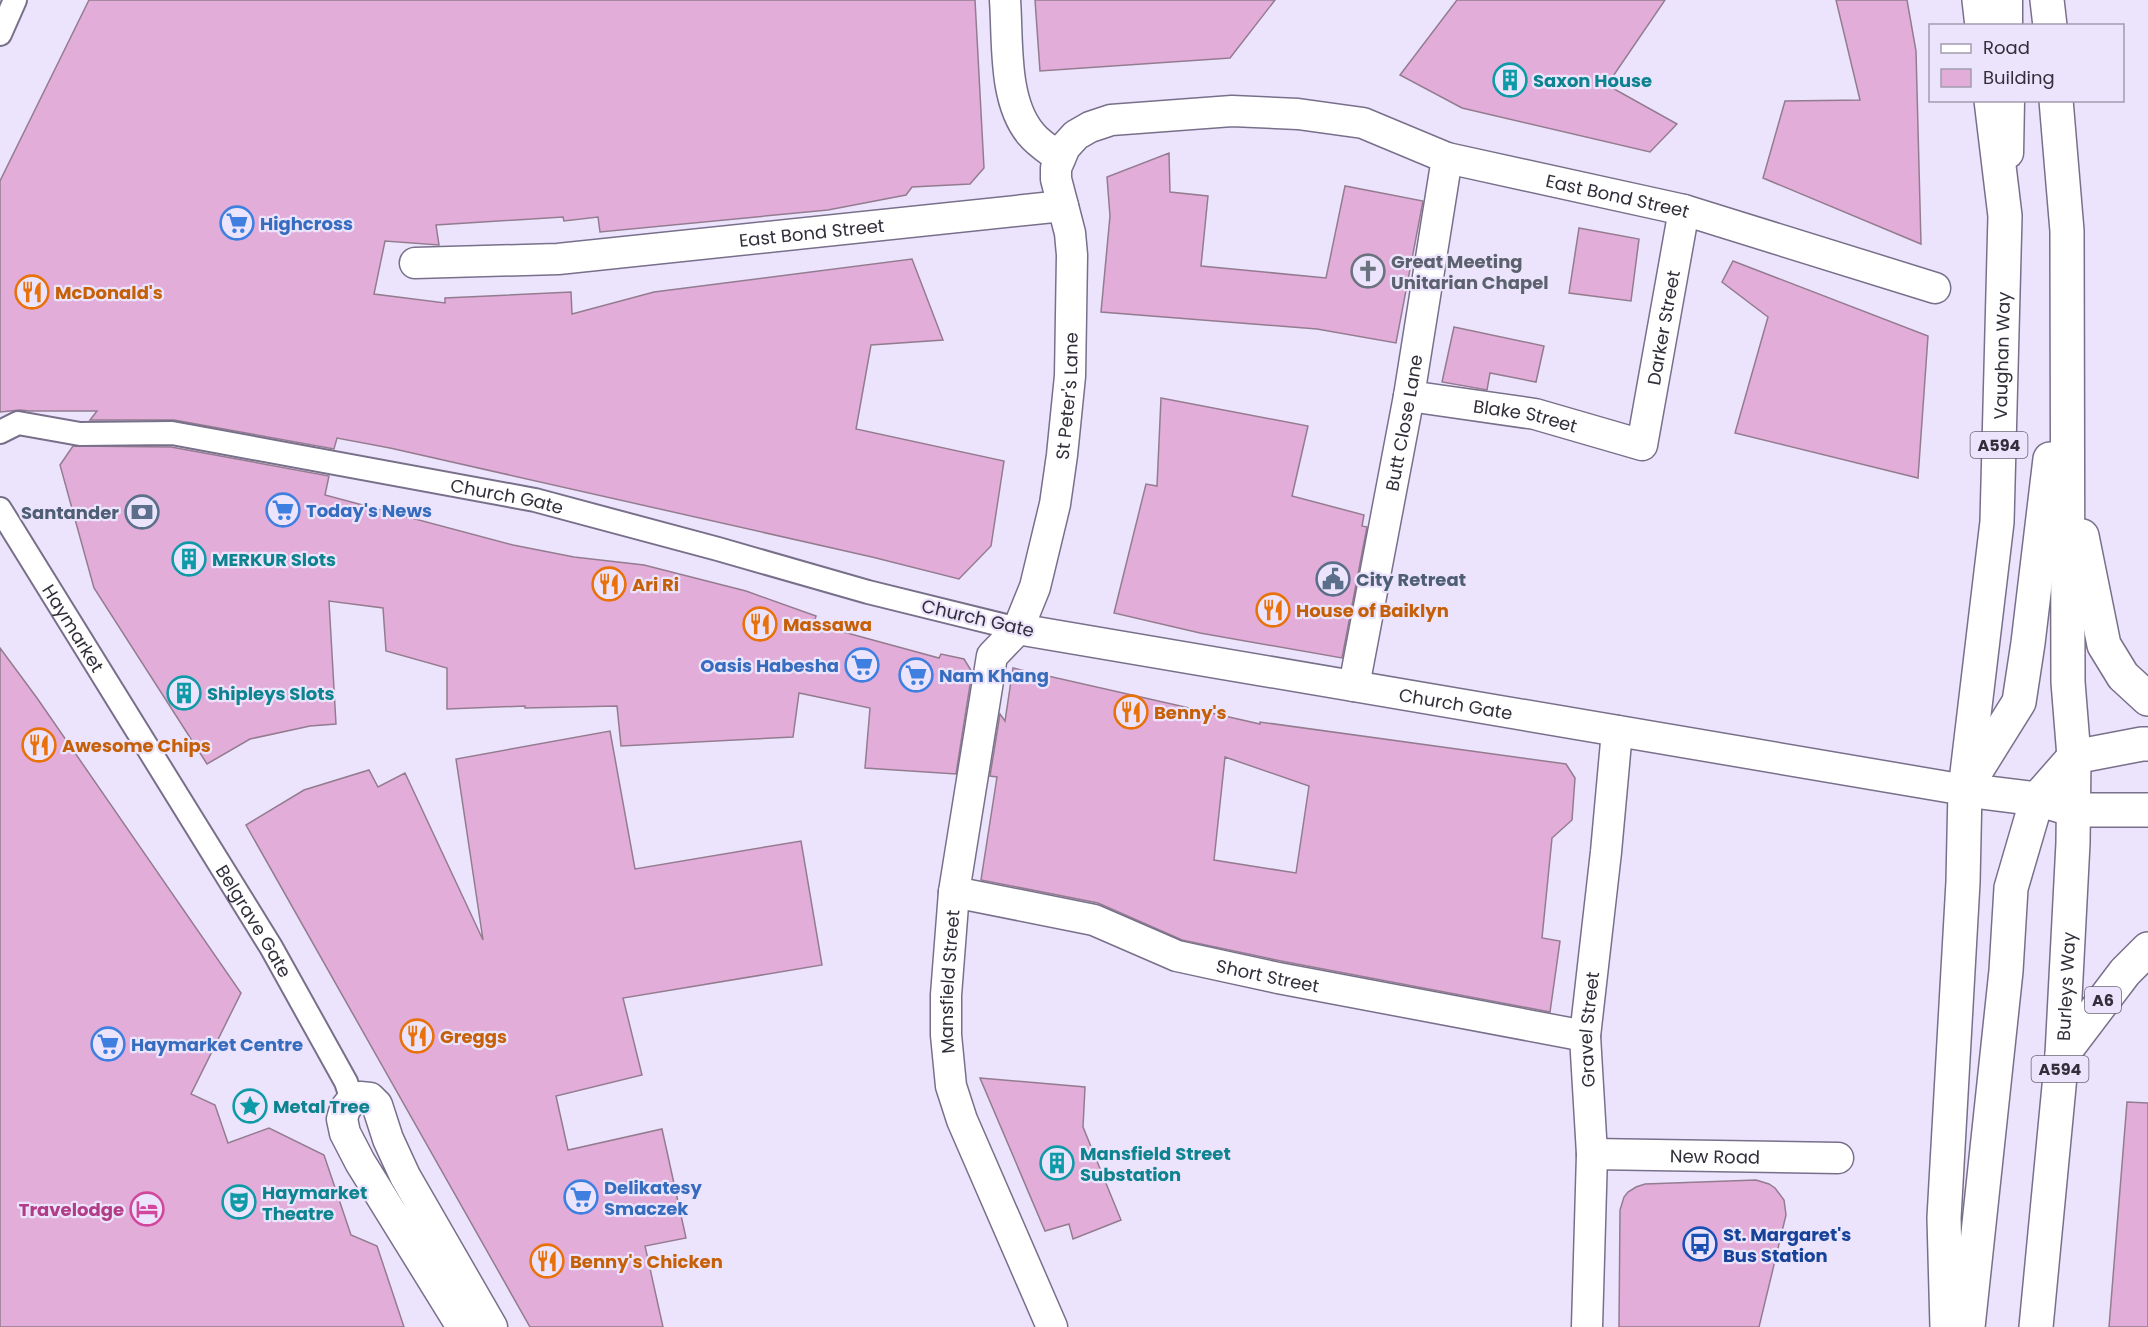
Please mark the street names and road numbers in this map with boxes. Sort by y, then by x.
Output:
street label: East Bond Street [1544,168,1692,223]
street label: East Bond Street [738,212,885,252]
street label: Darker Street [1640,268,1686,387]
street label: Vaughan Way [1987,291,2016,420]
street label: St Peter's Lane [1049,332,1083,461]
street label: Butt Close Lane [1379,353,1428,493]
street label: Blake Street [1472,393,1580,438]
road number: A594 [1970,432,2028,458]
street label: Church Gate [448,472,566,520]
street label: Haymarket [37,579,110,677]
street label: Church Gate [919,593,1037,643]
street label: Church Gate [1397,681,1514,725]
street label: Belgrave Gate [210,860,298,982]
street label: Mansfield Street [934,909,965,1055]
street label: Burleys Way [2050,931,2081,1041]
street label: Short Street [1214,952,1321,998]
street label: Gravel Street [1572,970,1605,1088]
road number: A6 [2085,987,2121,1013]
road number: A594 [2032,1056,2088,1082]
street label: New Road [1670,1143,1760,1169]

